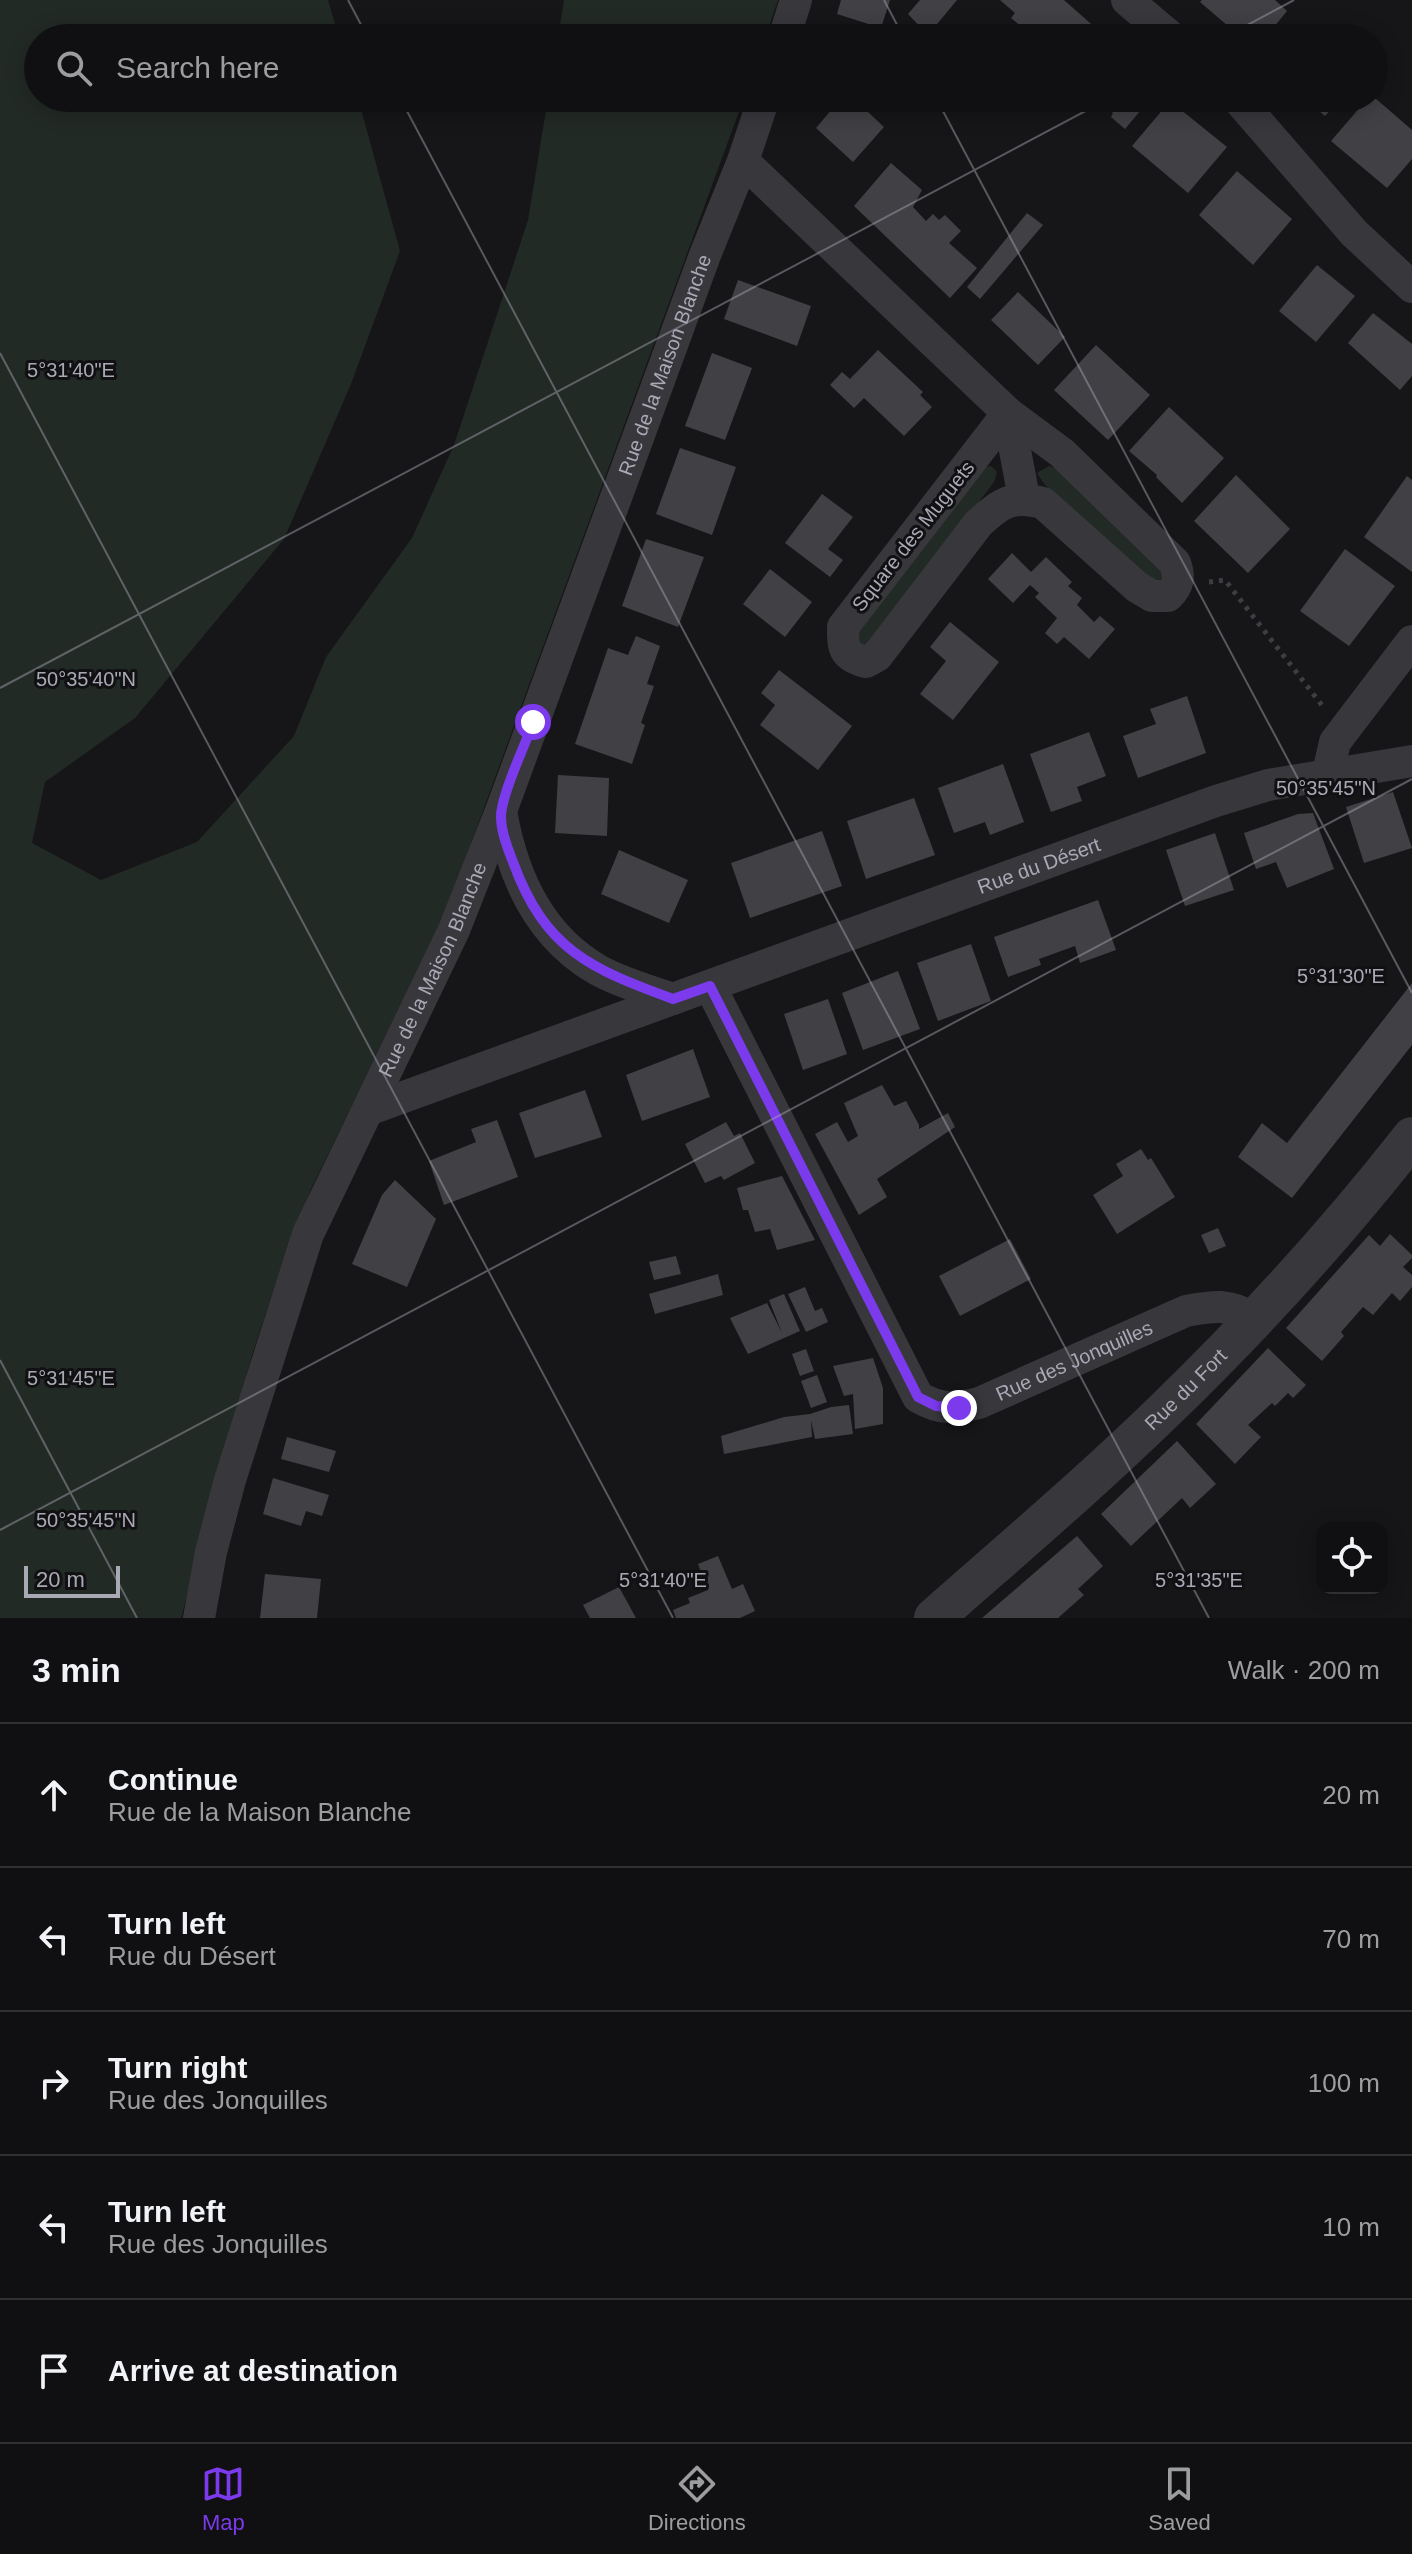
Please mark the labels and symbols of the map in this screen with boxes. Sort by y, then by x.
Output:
street label: Rue de la Maison Blanche [614,251,715,478]
text: 5°31'40"E [27,359,115,381]
street label: Square des Muguets [848,457,978,615]
text: 50°35'40"N [36,668,136,690]
route start [515,704,551,740]
text: 50°35'45"N [1276,777,1376,799]
street label: Rue du Désert [974,833,1104,898]
street label: Rue de la Maison Blanche [374,859,491,1080]
text: 5°31'30"E [1297,965,1385,987]
street label: Rue des Jonquilles [992,1316,1156,1405]
street label: Rue du Fort [1140,1344,1231,1434]
text: 5°31'45"E [27,1367,115,1389]
route end [941,1390,977,1426]
text: 50°35'45"N [36,1509,136,1531]
scale bar [24,1562,120,1598]
text: 5°31'40"E [619,1569,707,1591]
text: 5°31'35"E [1155,1569,1243,1591]

